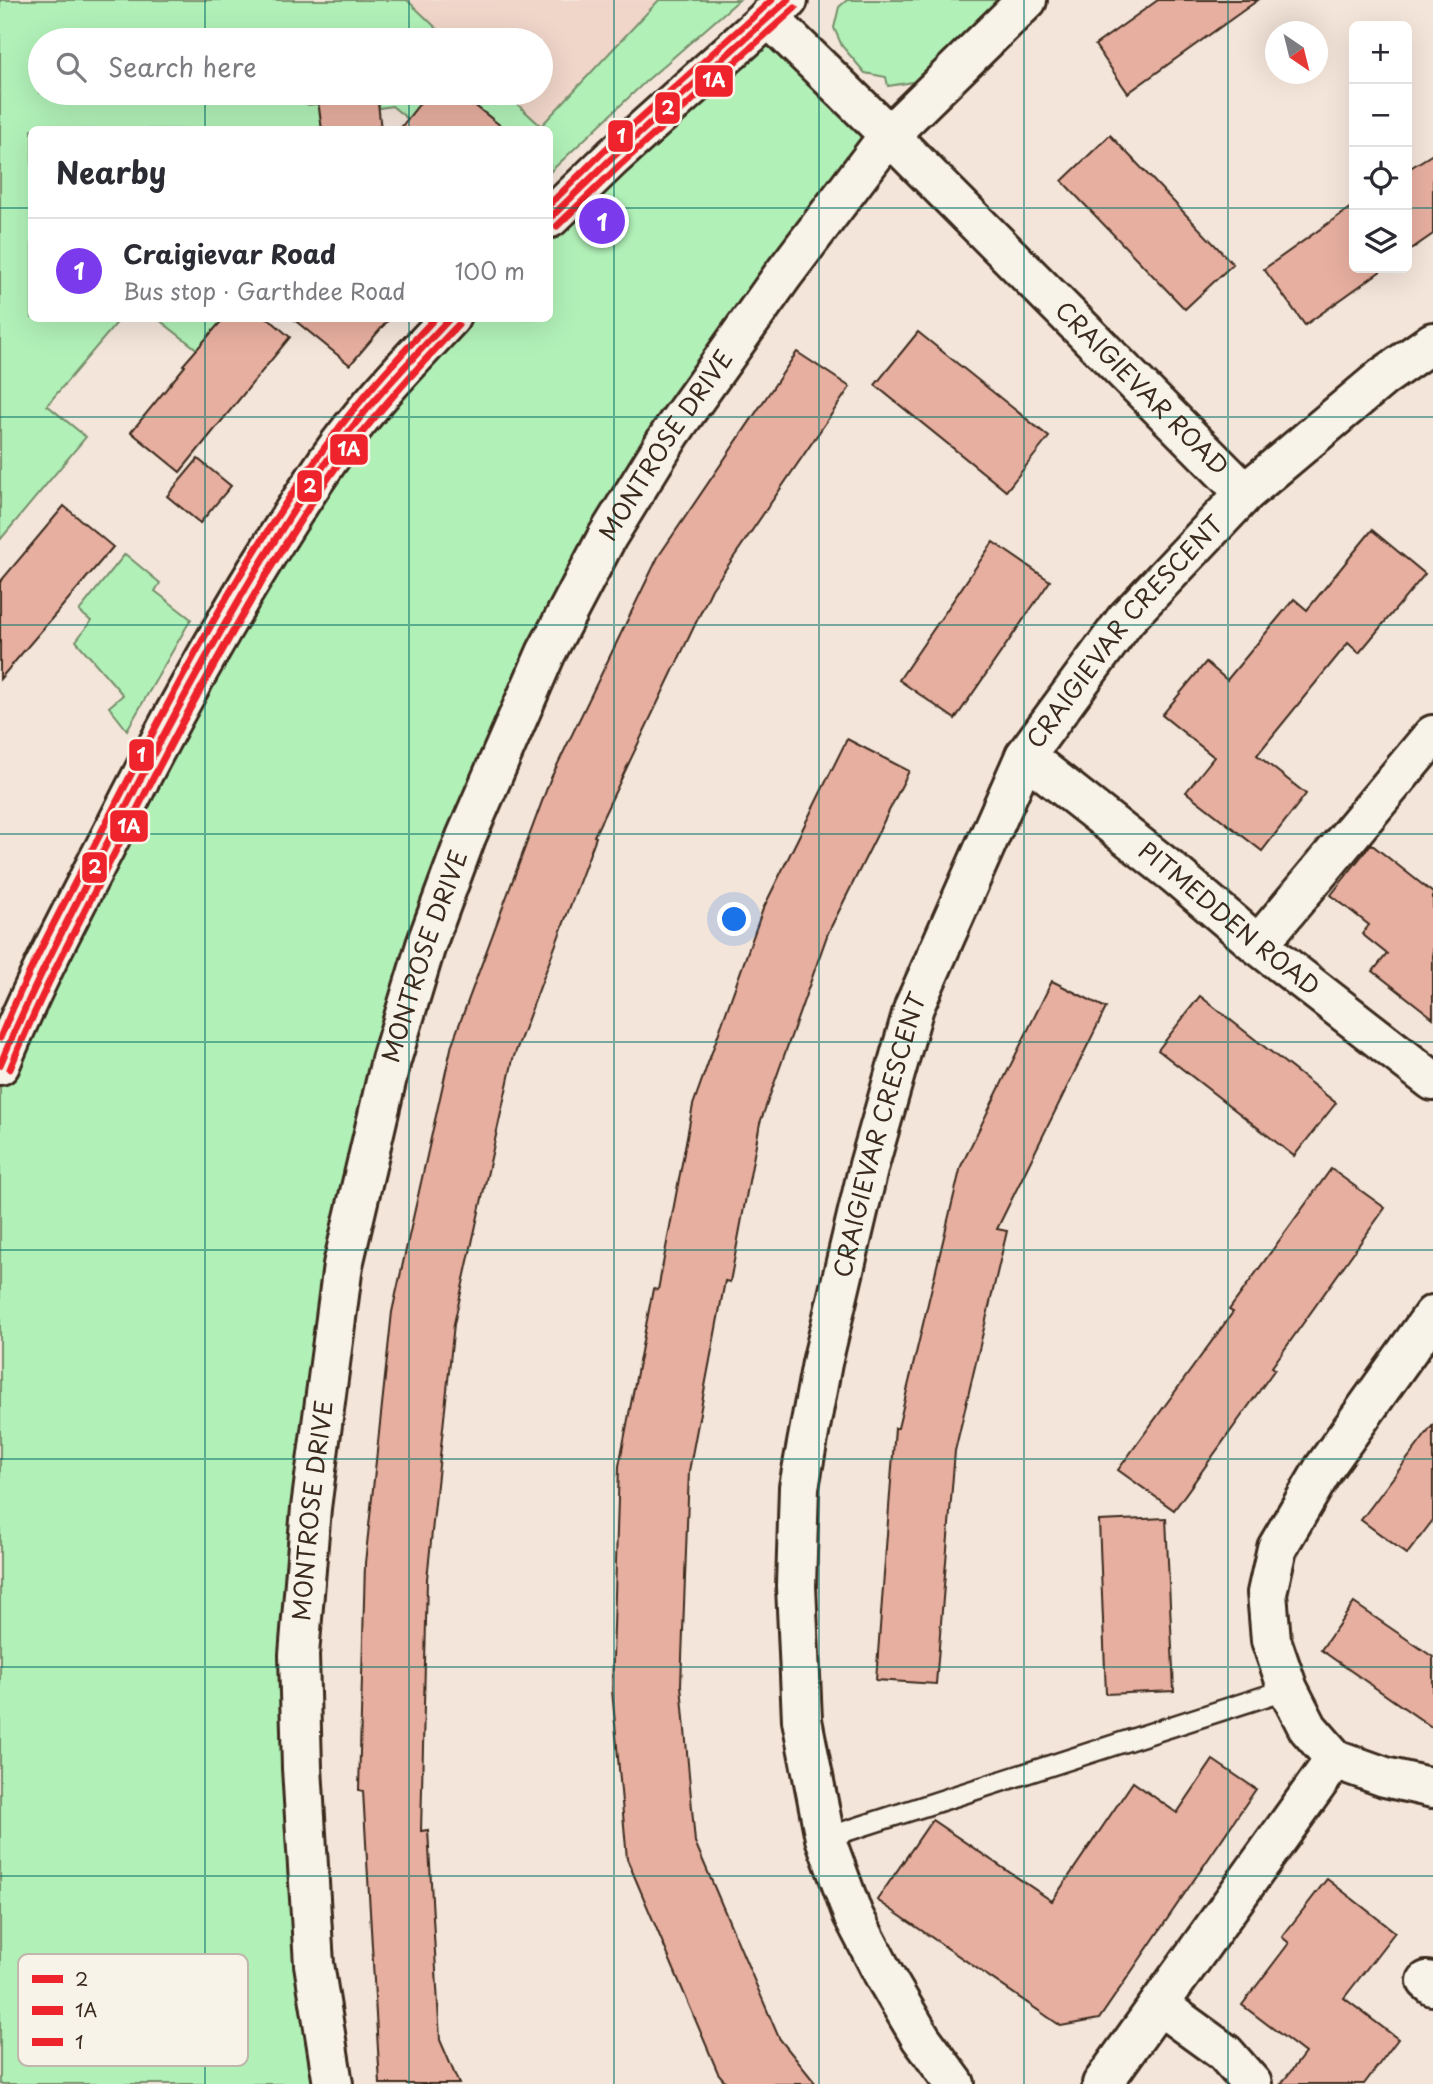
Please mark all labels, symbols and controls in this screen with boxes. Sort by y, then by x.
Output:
north arrow [1265,21,1328,84]
map controls [1349,21,1412,273]
button: + [1349,21,1412,84]
search box [28,28,553,105]
text: Search here [108,47,257,86]
icon: search [52,48,90,86]
line badge: 1A [694,64,734,98]
text: 1A [702,65,726,93]
button: − [1349,84,1412,147]
line badge: 2 [654,91,681,125]
text: 2 [661,93,675,121]
line badge: 1 [607,119,634,153]
text: 1 [616,121,626,149]
button: locate [1349,147,1412,210]
text: Nearby [56,149,166,194]
pin: 1 [579,195,625,247]
button: layers [1349,210,1412,273]
text: Craigievar Road [123,234,336,273]
text: 1 [74,253,85,288]
text: 100 m [455,253,525,288]
text: Bus stop · Garthdee Road [123,273,406,308]
street label: CRAIGIEVAR ROAD [1048,292,1238,483]
street label: MONTROSE DRIVE [589,342,740,547]
line badge: 1A [329,433,369,466]
text: 1A [337,434,361,462]
line badge: 2 [296,469,323,503]
text: 2 [303,471,317,499]
street label: CRAIGIEVAR CRESCENT [1017,506,1231,755]
line badge: 1 [128,738,155,772]
text: 1 [136,740,146,768]
line badge: 1A [109,809,149,843]
text: 1A [117,811,141,839]
street label: PITMEDDEN ROAD [1131,832,1329,1003]
street label: MONTROSE DRIVE [371,845,476,1066]
line badge: 2 [81,851,108,884]
text: 2 [88,852,102,880]
your location [717,902,751,936]
street label: CRAIGIEVAR CRESCENT [823,986,934,1281]
street label: MONTROSE DRIVE [282,1398,341,1622]
legend [18,1954,248,2066]
text: 2 [75,1964,88,1992]
text: 1A [75,1995,98,2023]
text: 1 [75,2027,84,2055]

